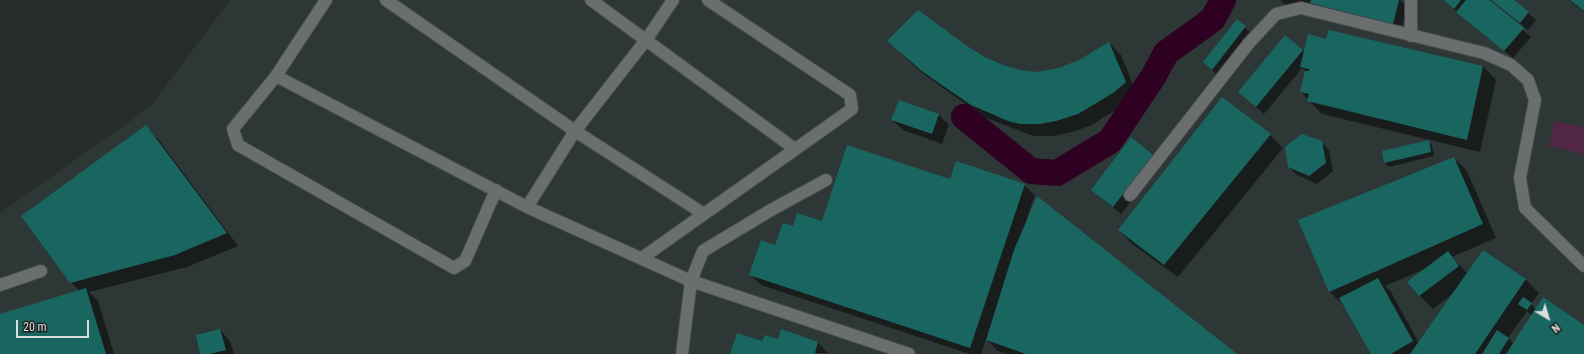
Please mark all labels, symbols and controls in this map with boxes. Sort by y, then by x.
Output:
north arrow [1528,298,1568,338]
scale bar [18,312,91,338]
text: 20 m [23,320,47,334]
text: N [1549,321,1562,335]

